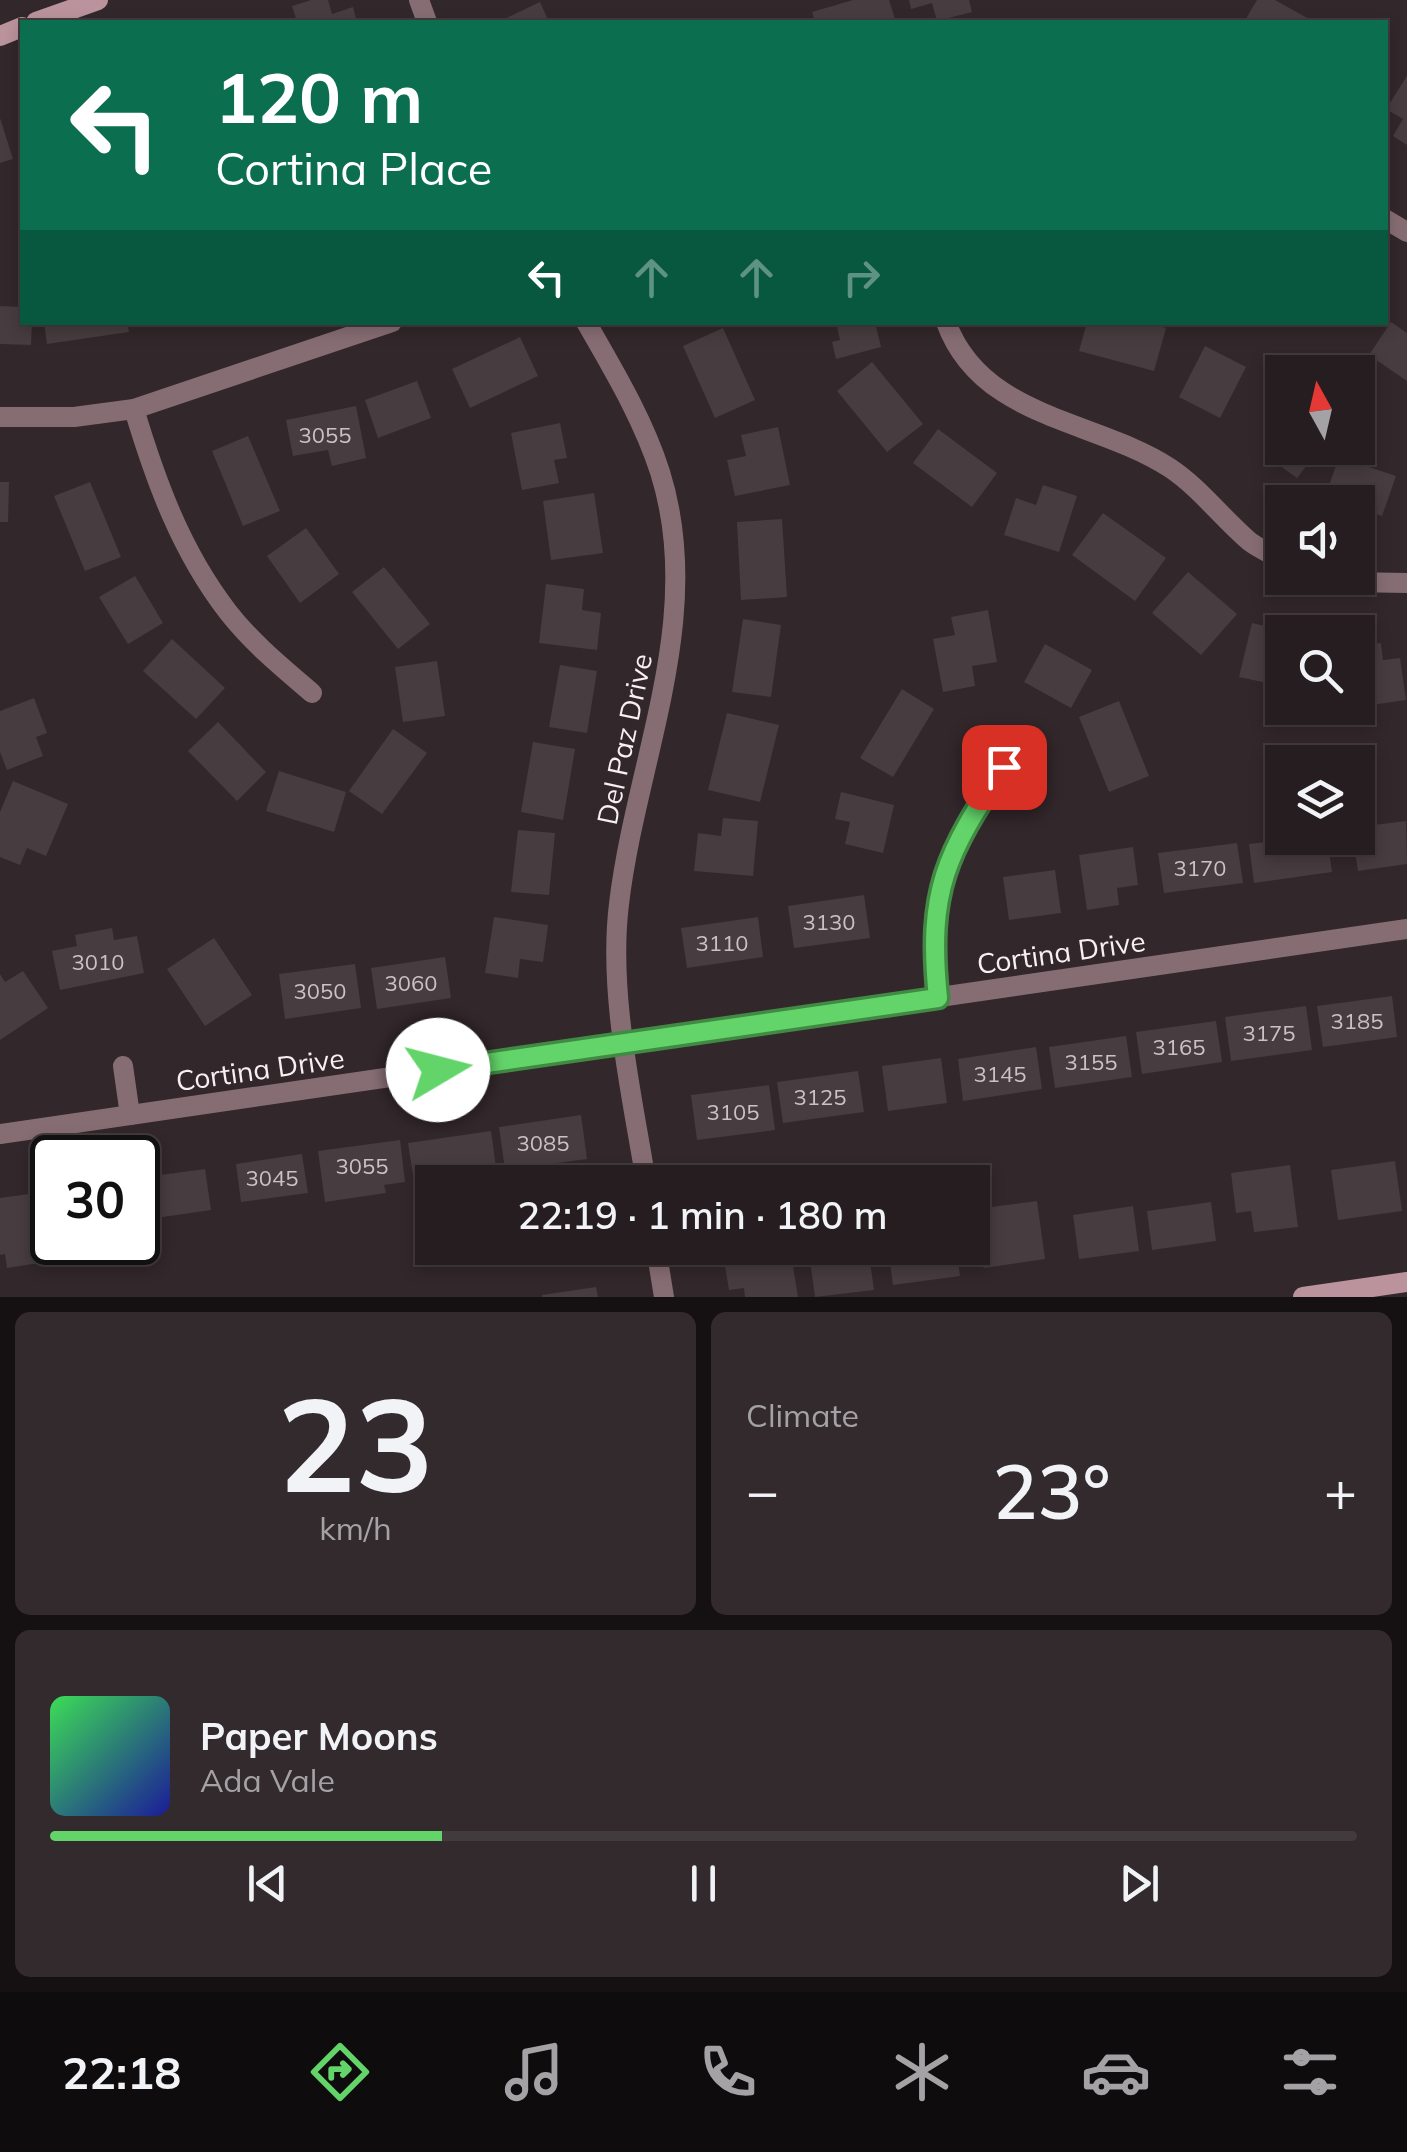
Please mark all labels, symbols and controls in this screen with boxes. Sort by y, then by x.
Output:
text: 120 m [215,53,423,141]
icon: left [50,60,180,190]
text: Cortina Place [215,140,492,196]
icon: left [519,250,574,305]
icon: ahead [624,250,679,305]
icon: ahead [729,250,784,305]
icon: right [834,250,889,305]
north arrow [1265,355,1375,465]
map controls [1265,355,1375,855]
house number: 3055 [299,421,351,449]
button: sound [1265,485,1375,595]
button: search [1265,615,1375,725]
street label: Del Paz Drive [589,650,659,828]
pin [962,725,1047,810]
icon: arrive [977,740,1032,795]
button: layers [1265,745,1375,855]
house number: 3170 [1174,854,1226,882]
house number: 3130 [803,908,855,936]
street label: Cortina Drive [975,923,1147,981]
house number: 3110 [696,929,748,957]
house number: 3010 [72,948,124,976]
house number: 3060 [385,969,437,997]
house number: 3050 [294,977,346,1005]
house number: 3185 [1331,1007,1383,1035]
position arrow [386,1018,490,1122]
house number: 3175 [1243,1019,1295,1047]
house number: 3165 [1153,1033,1205,1061]
street label: Cortina Drive [174,1040,346,1098]
house number: 3155 [1065,1048,1117,1076]
house number: 3145 [974,1060,1026,1088]
house number: 3125 [794,1083,846,1111]
house number: 3105 [707,1098,759,1126]
house number: 3085 [517,1129,569,1157]
speed limit sign: 30 [30,1135,160,1265]
house number: 3055 [336,1152,388,1180]
house number: 3045 [246,1164,298,1192]
text: 22:19 · 1 min · 180 m [517,1191,888,1239]
text: 23 [277,1361,434,1525]
text: Climate [746,1395,859,1435]
text: 23° [992,1444,1111,1538]
text: − [746,1456,779,1525]
text: + [1324,1456,1357,1525]
text: km/h [319,1508,392,1548]
text: Paper Moons [200,1712,438,1760]
text: Ada Vale [200,1760,335,1800]
icon: previous [240,1856,295,1911]
icon: pause [676,1856,731,1911]
icon: next [1112,1856,1167,1911]
icon: directions [305,2037,375,2107]
icon: music [499,2037,569,2107]
icon: phone [693,2037,763,2107]
icon: climate [887,2037,957,2107]
icon: car [1081,2037,1151,2107]
icon: filters [1275,2037,1345,2107]
text: 22:18 [62,2044,181,2100]

